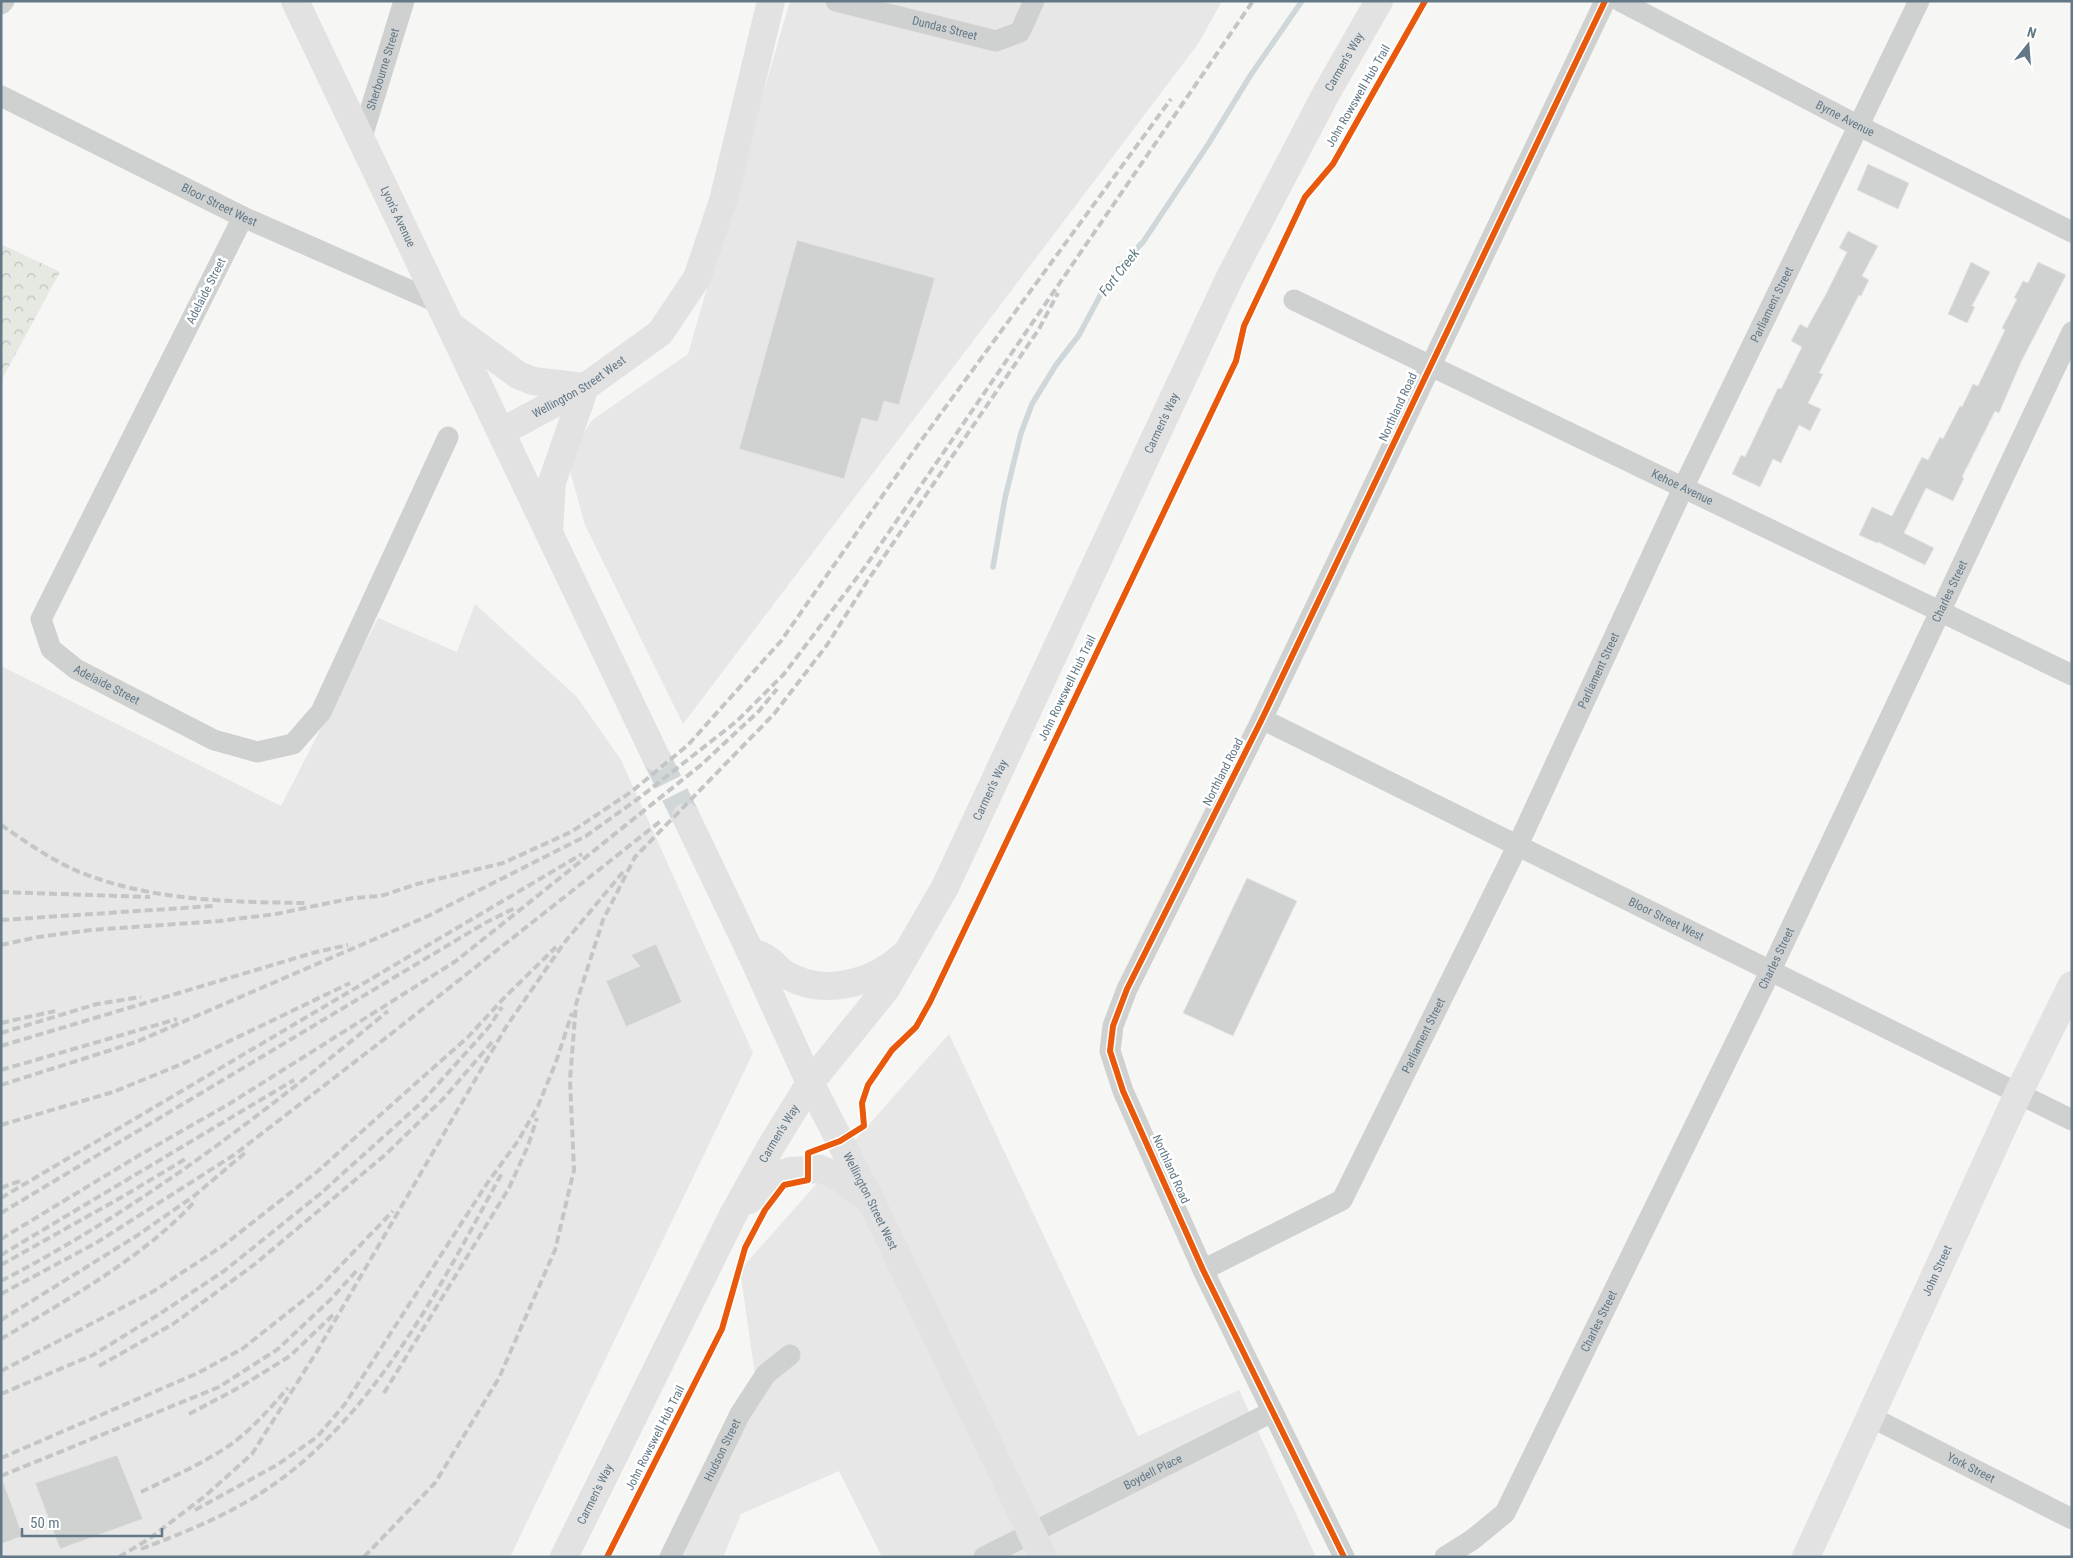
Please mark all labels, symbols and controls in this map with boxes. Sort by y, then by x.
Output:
street label: Dundas Street [911,13,979,43]
north arrow [2003,20,2053,70]
text: N [2025,24,2038,41]
street label: Sherbourne Street [364,26,402,112]
street label: Carmen's Way [1322,30,1367,94]
street label: John Rowswell Hub Trail [1323,42,1393,150]
street label: Byrne Avenue [1813,98,1877,140]
street label: Bloor Street West [179,180,260,229]
street label: Lyon's Avenue [378,184,419,250]
water label: Fort Creek [1096,245,1143,299]
street label: Adelaide Street [183,255,229,326]
street label: Parliament Street [1748,264,1796,345]
street label: Wellington Street West [530,353,629,421]
street label: Northland Road [1376,371,1420,443]
street label: Carmen's Way [1141,390,1182,456]
street label: Kehoe Avenue [1649,466,1716,508]
street label: Charles Street [1929,558,1970,624]
street label: Parliament Street [1575,630,1622,711]
street label: John Rowswell Hub Trail [1035,633,1099,743]
street label: Adelaide Street [71,662,142,708]
street label: Northland Road [1200,736,1246,808]
street label: Carmen's Way [970,757,1010,823]
street label: Bloor Street West [1626,895,1707,944]
street label: Charles Street [1756,925,1797,992]
street label: Parliament Street [1399,995,1448,1076]
street label: Carmen's Way [756,1102,802,1165]
street label: Northland Road [1150,1132,1192,1206]
street label: Wellington Street West [840,1150,901,1252]
street label: John Street [1919,1243,1955,1298]
street label: Charles Street [1578,1288,1620,1354]
street label: John Rowswell Hub Trail [622,1383,688,1493]
street label: Hudson Street [701,1416,744,1483]
street label: York Street [1945,1450,1998,1486]
street label: Boydell Place [1121,1451,1185,1493]
street label: Carmen's Way [574,1462,616,1527]
scale bar [22,1506,162,1538]
text: 50 m [30,1514,60,1532]

